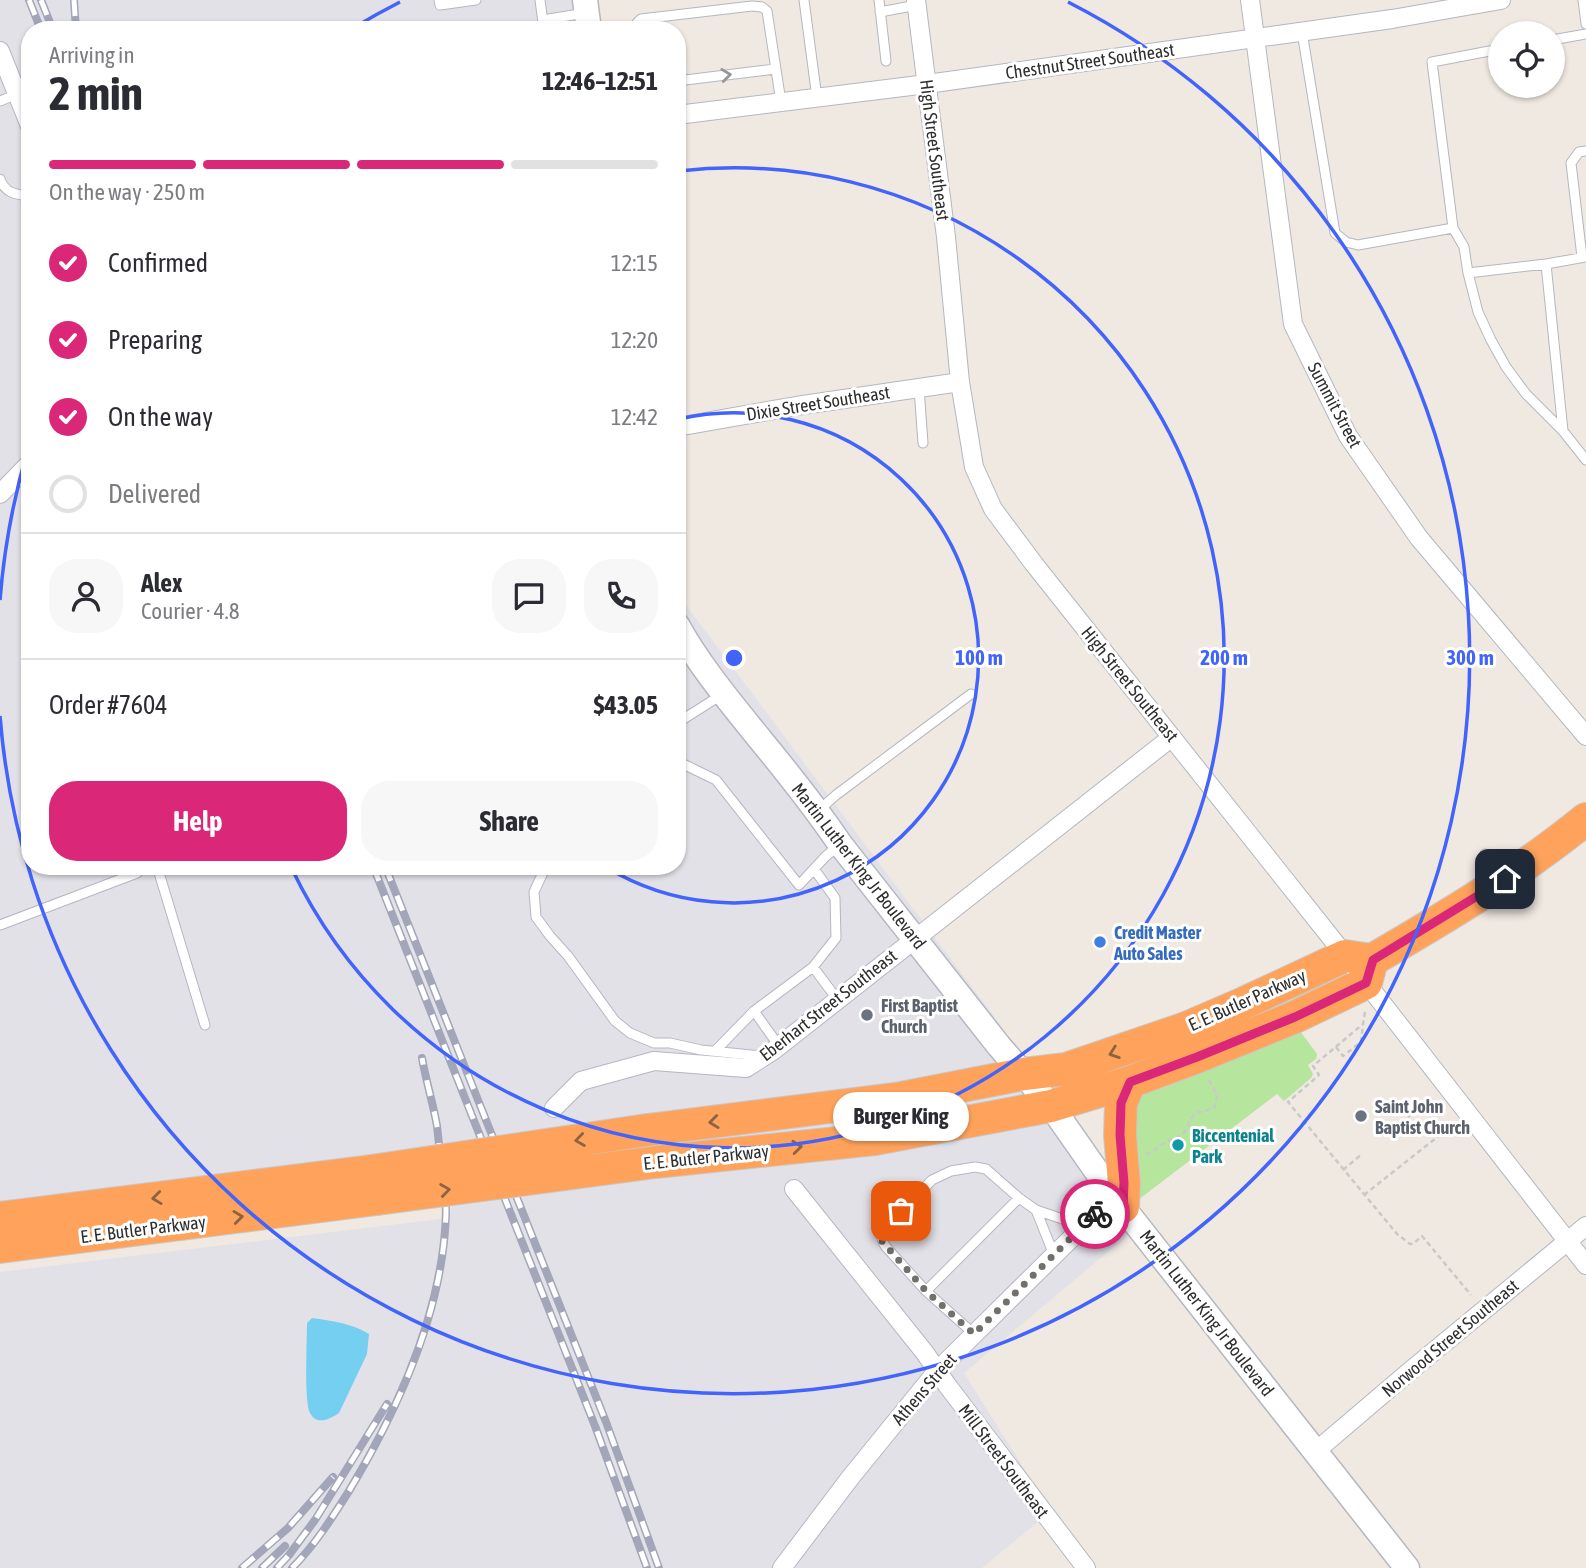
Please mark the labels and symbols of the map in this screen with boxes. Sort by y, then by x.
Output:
street label: Chestnut Street Southeast [1004,39,1176,83]
one-way arrow [720,67,732,82]
street label: High Street Southeast [916,78,954,222]
street label: Summit Street [1304,359,1366,451]
street label: Dixie Street Southeast [745,381,891,425]
street label: High Street Southeast [1077,622,1183,746]
text: 100 m [955,645,1003,669]
text: 200 m [1200,645,1248,669]
text: 300 m [1446,645,1494,669]
centre of rings [722,646,746,670]
street label: Martin Luther King Jr Boulevard [788,779,930,953]
pin [1475,849,1535,909]
place label: Credit Master Auto Sales [1113,922,1202,964]
marker: Credit Master Auto Sales [1092,934,1108,950]
street label: Eberhart Street Southeast [755,945,901,1065]
street label: E. E. Butler Parkway [1185,965,1309,1035]
place label: First Baptist Church [881,995,959,1037]
marker: First Baptist Church [859,1007,875,1023]
one-way arrow [1108,1045,1120,1059]
callout: Burger King [833,1092,969,1141]
place label: Saint John Baptist Church [1375,1096,1470,1138]
marker: Saint John Baptist Church [1353,1108,1369,1124]
one-way arrow [708,1114,720,1129]
place label: Biccentenial Park [1192,1125,1274,1167]
one-way arrow [574,1133,586,1148]
marker: Biccentenial Park [1170,1137,1186,1153]
street label: E. E. Butler Parkway [642,1140,770,1174]
one-way arrow [792,1140,803,1155]
courier [1060,1179,1130,1249]
pin [871,1181,931,1241]
one-way arrow [439,1183,451,1198]
one-way arrow [151,1190,163,1205]
one-way arrow [232,1210,244,1225]
street label: E. E. Butler Parkway [79,1211,207,1247]
street label: Martin Luther King Jr Boulevard [1136,1226,1278,1400]
street label: Norwood Street Southeast [1378,1275,1522,1401]
street label: Athens Street [887,1349,961,1429]
street label: Mill Street Southeast [954,1400,1054,1522]

